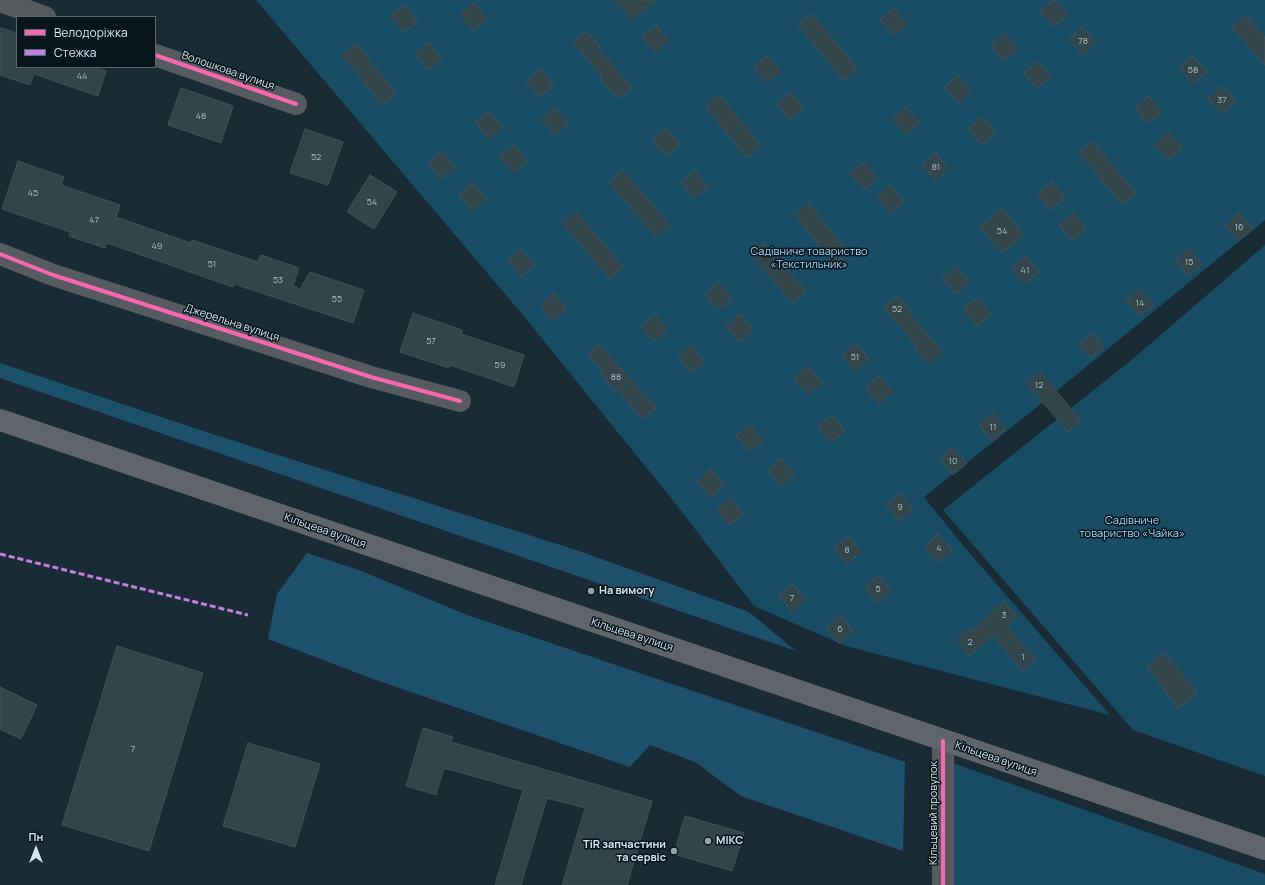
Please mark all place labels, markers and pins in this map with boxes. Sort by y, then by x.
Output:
place label: На вимогу [599,584,654,598]
marker: На вимогу [586,586,596,596]
place label: МІКС [716,834,743,848]
marker: МІКС [703,836,713,846]
place label: TiR запчастини та сервіс [583,838,666,864]
marker: TiR запчастини та сервіс [669,846,679,856]

